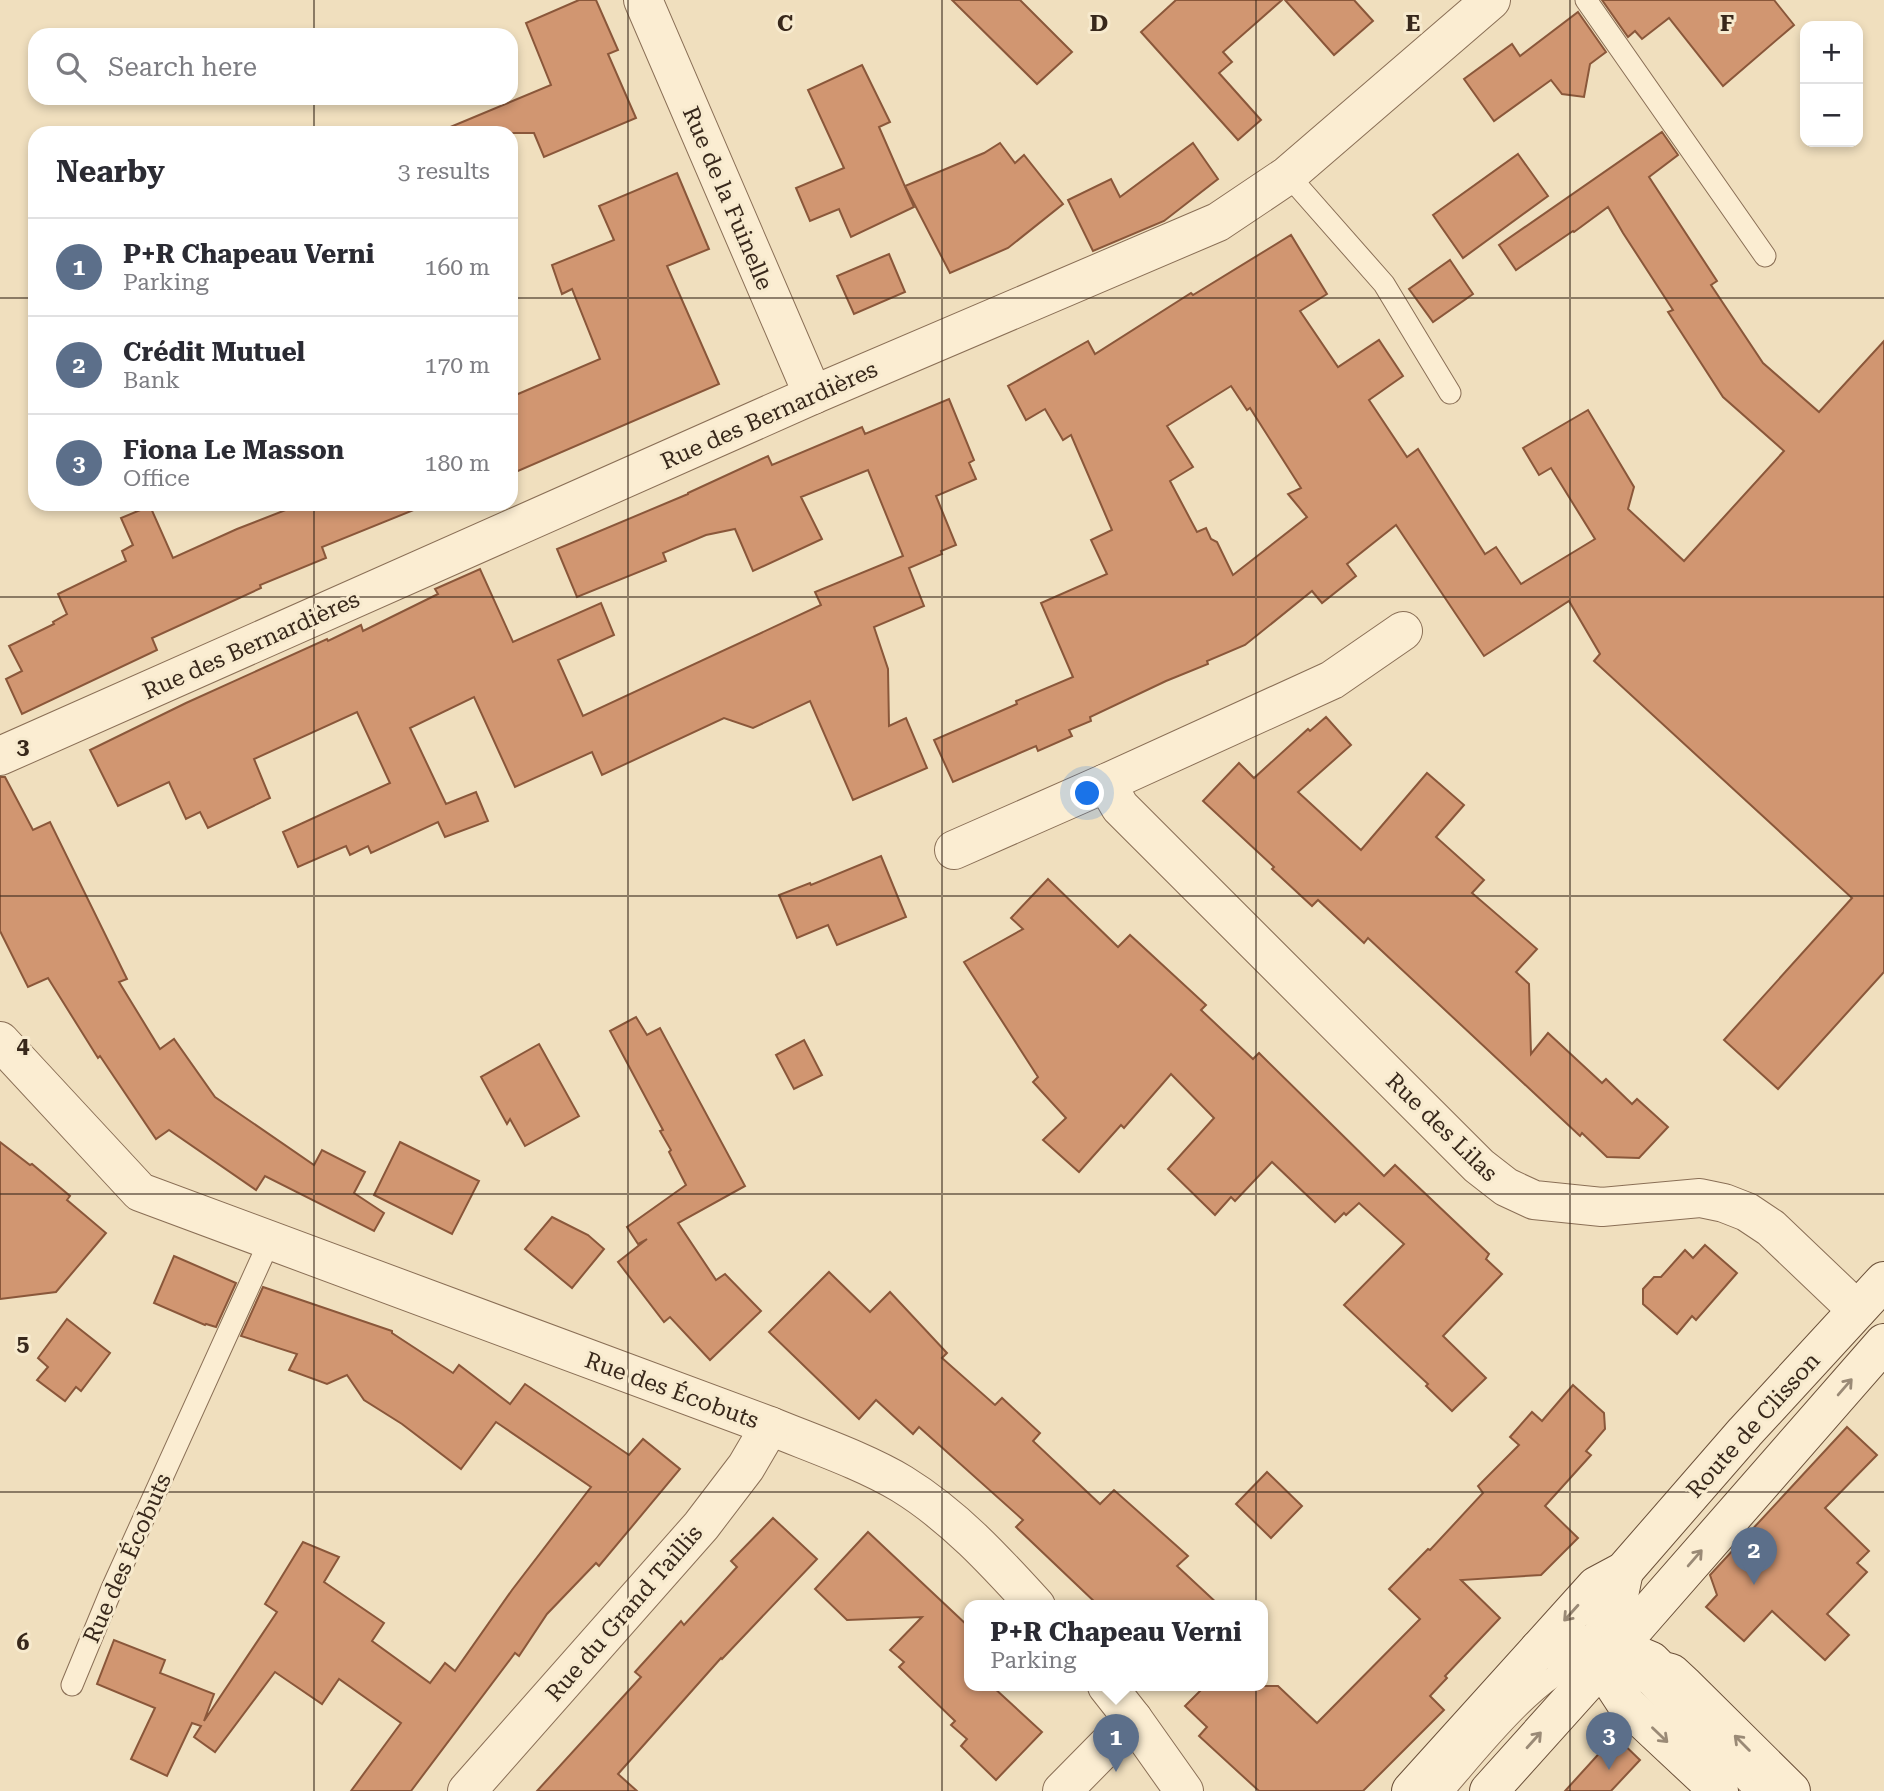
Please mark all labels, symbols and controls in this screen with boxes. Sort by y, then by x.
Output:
text: C [777,10,793,37]
text: D [1090,10,1108,37]
text: E [1406,10,1420,37]
text: F [1720,10,1734,37]
map controls [1800,21,1863,147]
button: + [1800,21,1863,84]
search box [28,28,518,105]
icon: search [52,48,90,86]
text: Search here [108,52,257,82]
button: − [1800,84,1863,147]
street label: Rue de la Fuinelle [677,102,778,294]
text: Nearby [56,154,165,189]
text: 3 results [398,158,490,185]
text: P+R Chapeau Verni [123,239,374,269]
text: 1 [73,254,85,281]
text: 160 m [425,254,490,281]
text: Parking [123,269,209,296]
text: Crédit Mutuel [123,337,305,367]
text: 2 [73,352,85,379]
text: 170 m [425,352,490,379]
street label: Rue des Bernardières [657,356,882,475]
text: Bank [123,367,180,394]
text: Fiona Le Masson [123,435,344,465]
text: 3 [73,450,85,477]
text: 180 m [425,450,490,477]
text: Office [123,465,190,492]
street label: Rue des Bernardières [139,586,364,705]
text: 3 [17,733,30,760]
your location [1070,776,1104,810]
text: 4 [17,1032,30,1059]
street label: Rue des Lilas [1380,1067,1503,1187]
text: 5 [17,1330,30,1357]
street label: Rue des Écobuts [581,1346,762,1434]
street label: Route de Clisson [1681,1347,1826,1503]
one-way arrow [1837,1379,1853,1397]
street label: Rue des Écobuts [78,1469,177,1647]
street label: Rue du Grand Taillis [541,1520,708,1707]
pin: 2 [1731,1527,1777,1585]
one-way arrow [1687,1549,1703,1567]
popup [964,1600,1268,1691]
one-way arrow [1563,1604,1580,1621]
text: P+R Chapeau Verni [990,1617,1242,1647]
text: 6 [17,1629,30,1656]
text: Parking [990,1647,1076,1674]
pin: 3 [1586,1712,1632,1770]
pin: 1 [1093,1714,1139,1772]
one-way arrow [1651,1727,1668,1744]
one-way arrow [1526,1731,1542,1749]
one-way arrow [1734,1735,1751,1752]

